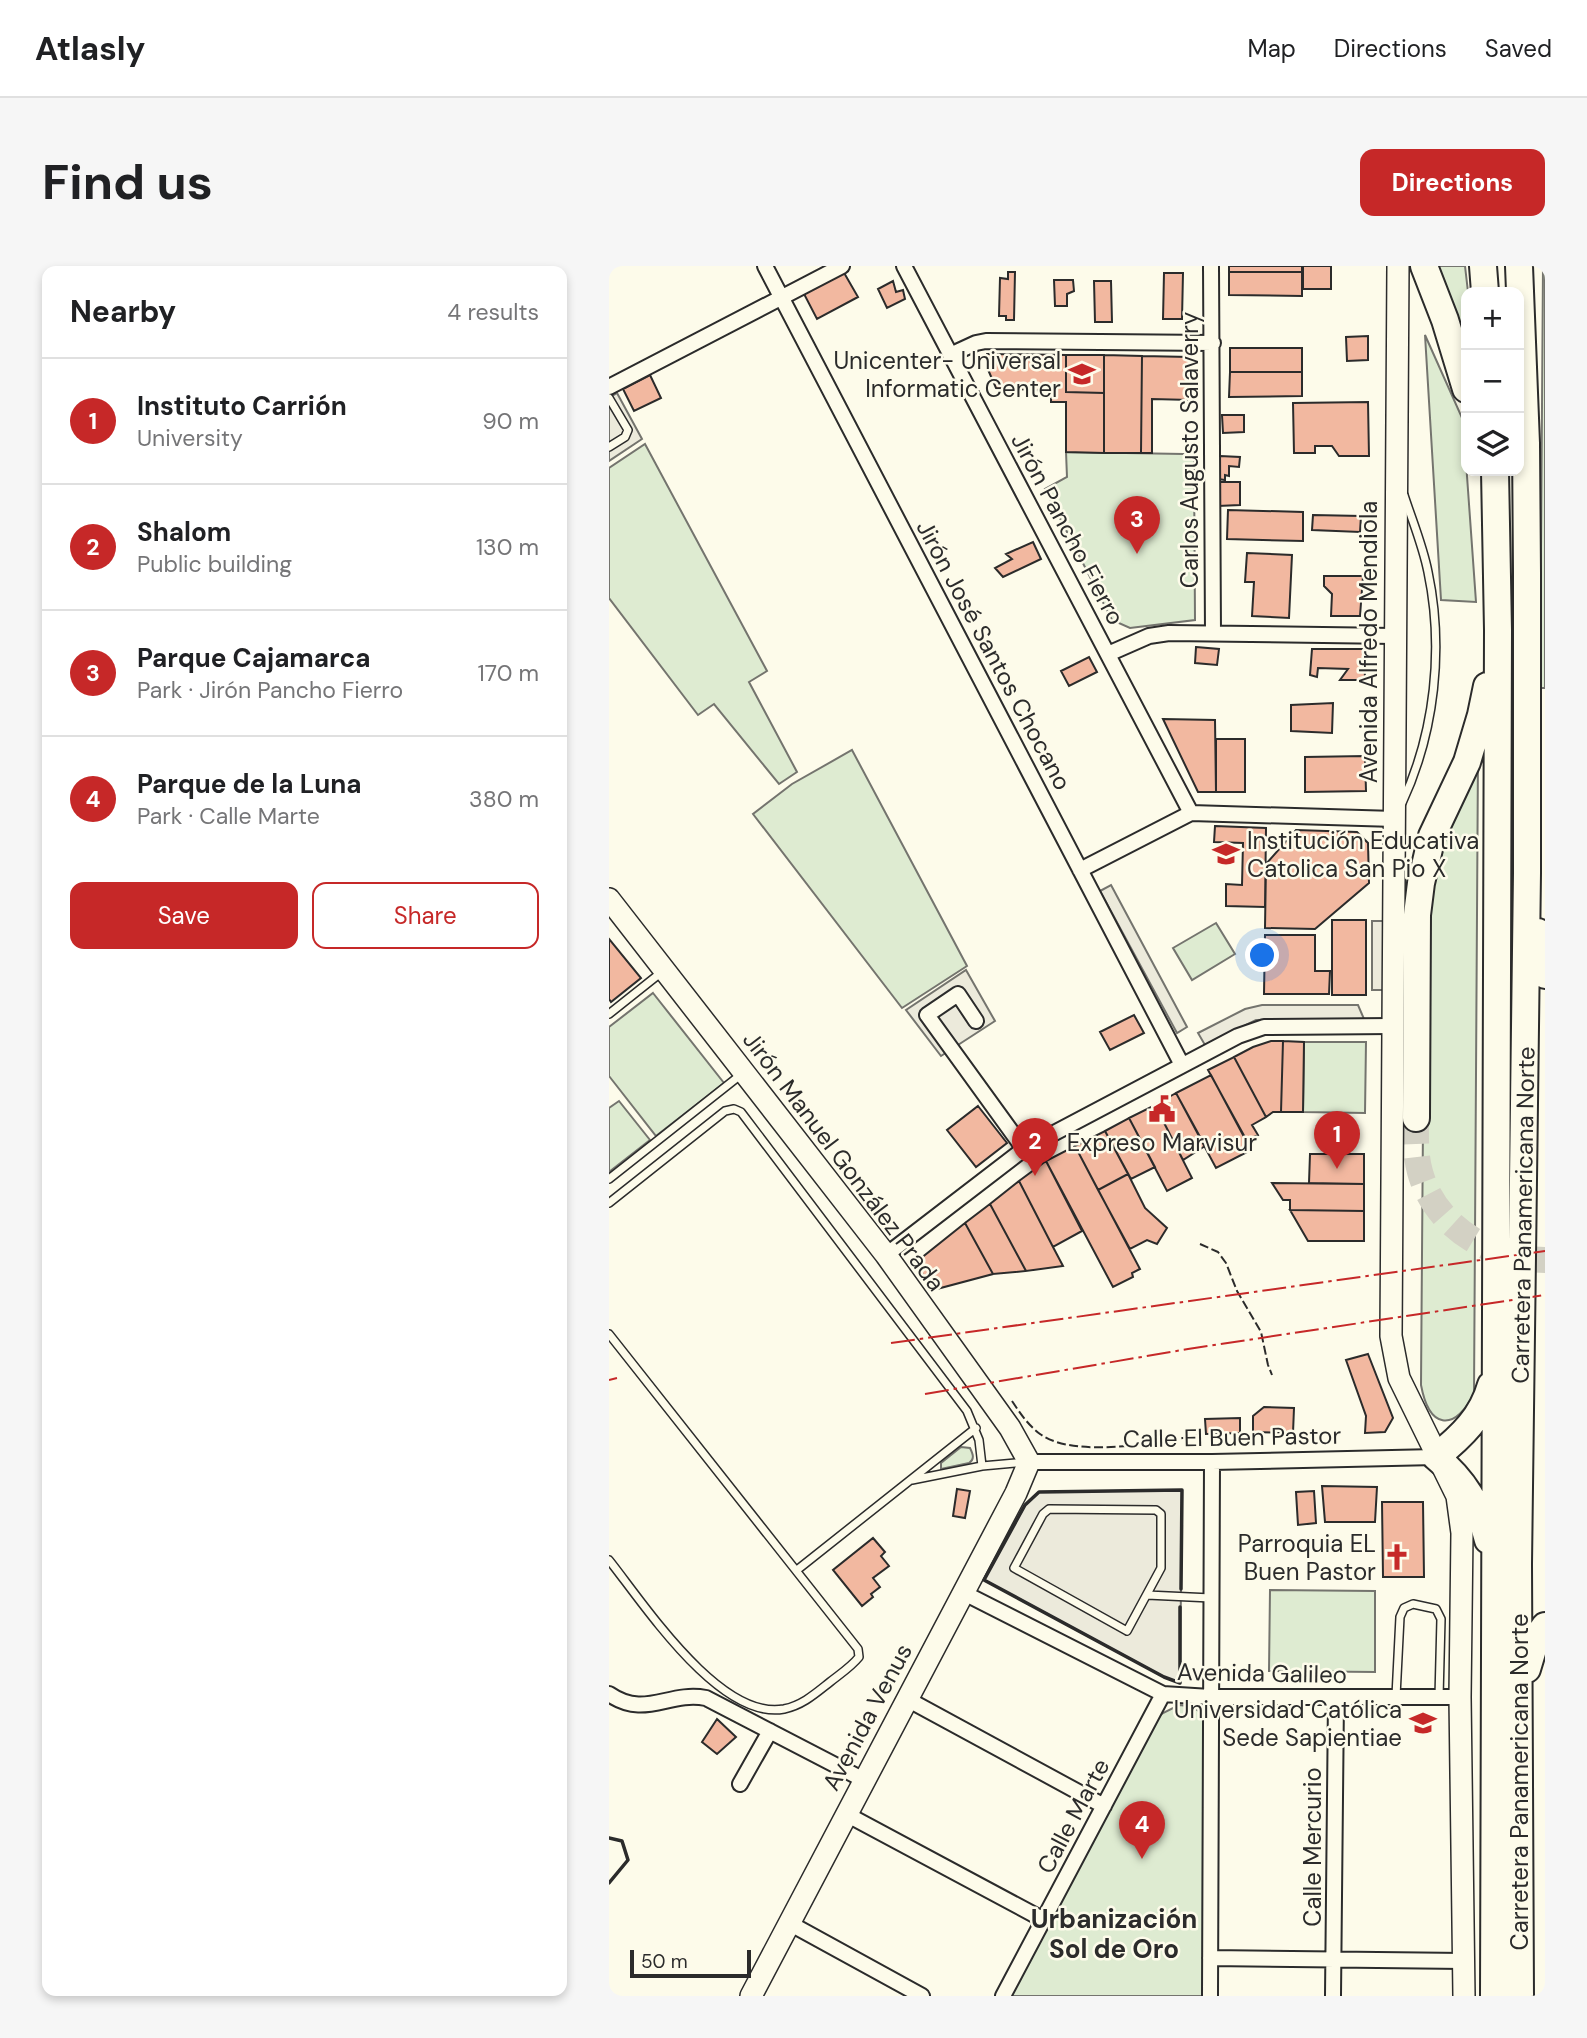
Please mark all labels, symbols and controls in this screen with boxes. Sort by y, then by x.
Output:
text: Atlasly [35,27,145,70]
text: Map [1248,33,1296,64]
text: Directions [1334,33,1447,64]
text: Saved [1485,33,1552,64]
button: Directions [1360,149,1545,216]
text: Find us [42,150,213,214]
map controls [1461,287,1524,476]
button: + [1461,287,1524,350]
text: Nearby [70,292,176,331]
text: 4 results [447,297,539,327]
street label: Carlos Augusto Salaverry [1174,312,1205,588]
place label: Unicenter- Universal Informatic Center [833,345,1061,404]
button: − [1461,350,1524,413]
school or university icon: Unicenter- Universal Informatic Center [1067,359,1097,389]
text: Instituto Carrión [137,389,347,423]
text: 1 [89,406,97,436]
text: 90 m [482,406,539,436]
button: layers [1461,413,1524,476]
text: University [137,423,243,453]
street label: Jirón Pancho Fierro [1004,428,1132,630]
pin: 3 [1114,496,1160,554]
street label: Avenida Alfredo Mendiola [1353,501,1384,783]
text: Shalom [137,515,231,549]
street label: Jirón José Santos Chocano [910,515,1078,795]
text: 2 [86,532,100,562]
text: 130 m [476,532,539,562]
text: Public building [137,549,292,579]
text: Parque Cajamarca [137,641,371,675]
text: 3 [86,658,100,688]
text: 170 m [478,658,539,688]
text: Park · Jirón Pancho Fierro [137,675,403,705]
text: Parque de la Luna [137,767,361,801]
text: 4 [86,784,100,814]
text: 380 m [469,784,539,814]
text: Park · Calle Marte [137,801,320,831]
place label: Institución Educativa Catolica San Pio X [1247,825,1479,884]
school or university icon: Institución Educativa Catolica San Pio X [1211,839,1241,869]
button: Save [70,882,298,949]
button: Share [312,882,539,949]
your location [1245,938,1279,972]
street label: Jirón Manuel González Prada [736,1025,952,1297]
street label: Carretera Panamericana Norte [1505,1046,1541,1384]
public building icon: Expreso Marvisur [1147,1094,1177,1124]
pin: 1 [1314,1111,1360,1169]
pin: 2 [1012,1118,1058,1176]
place label: Expreso Marvisur [1067,1127,1257,1158]
street label: Calle El Buen Pastor [1123,1420,1342,1454]
place label: Parroquia EL Buen Pastor [1238,1528,1376,1587]
church icon: Parroquia EL Buen Pastor [1382,1542,1412,1572]
street label: Carretera Panamericana Norte [1504,1613,1535,1951]
street label: Avenida Venus [815,1638,919,1796]
street label: Avenida Galileo [1177,1656,1347,1690]
place label: Universidad Católica Sede Sapientiae [1174,1694,1402,1753]
school or university icon: Universidad Católica Sede Sapientiae [1408,1708,1438,1738]
street label: Calle Marte [1030,1753,1116,1879]
street label: Calle Mercurio [1297,1767,1328,1927]
pin: 4 [1119,1801,1165,1859]
district label: Urbanización Sol de Oro [1031,1902,1197,1966]
scale bar [630,1947,751,1979]
text: 50 m [641,1949,688,1974]

